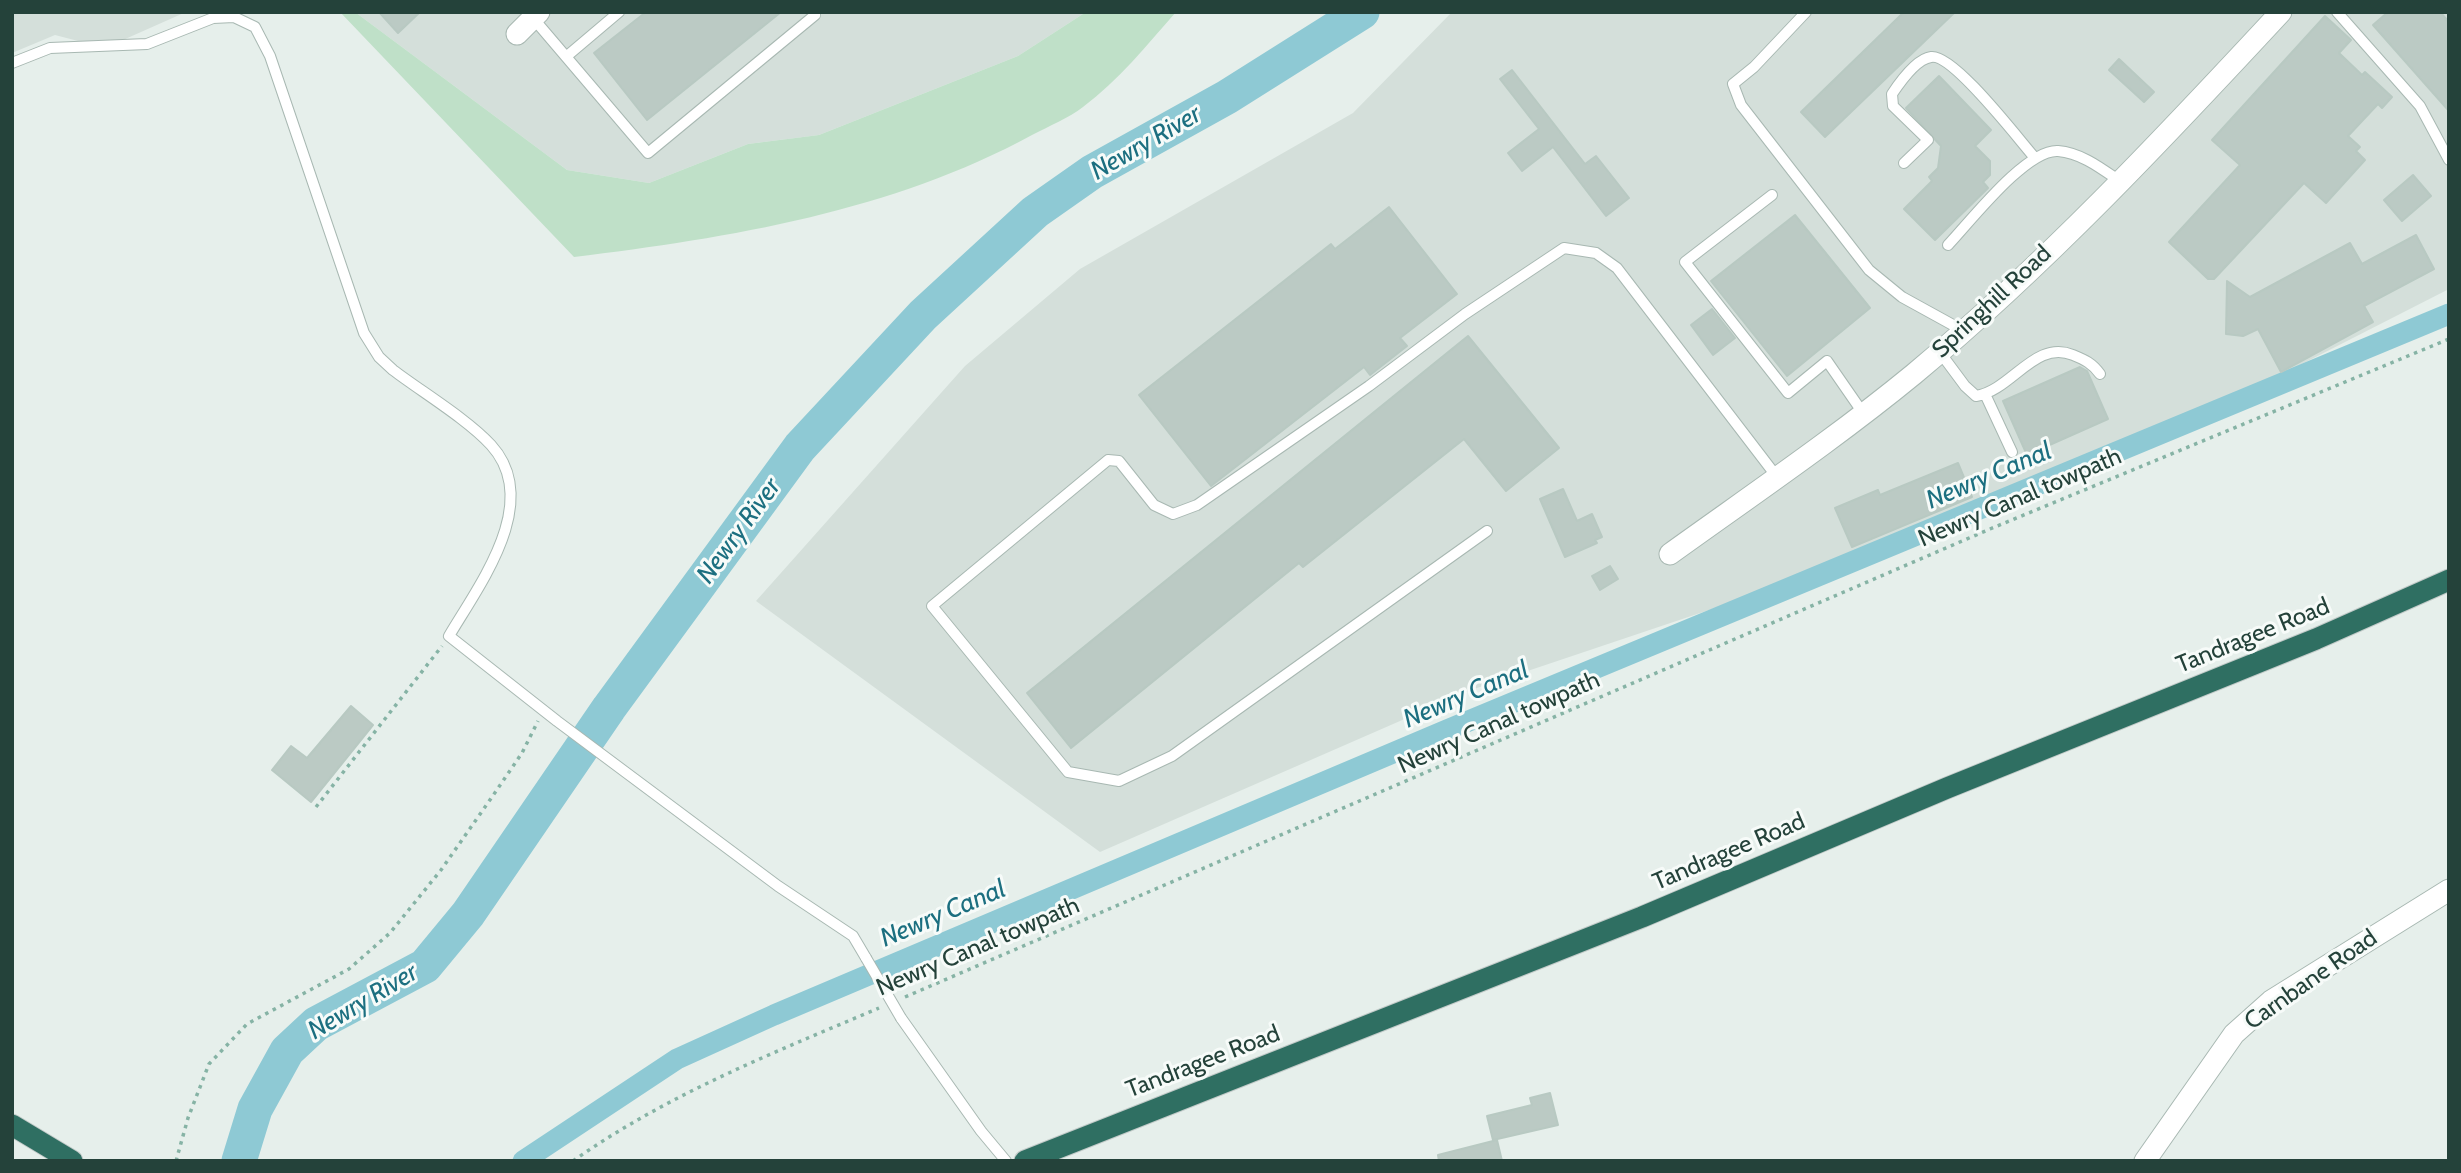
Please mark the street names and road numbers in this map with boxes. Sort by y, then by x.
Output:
street label: Springhill Road [1927,240,2057,364]
street label: Newry Canal towpath [1914,442,2126,554]
street label: Tandragee Road [2172,592,2334,680]
street label: Newry Canal towpath [1394,666,1604,780]
street label: Tandragee Road [1649,807,1809,897]
street label: Newry Canal towpath [872,891,1084,1003]
street label: Carnbane Road [2239,924,2383,1036]
street label: Tandragee Road [1122,1019,1284,1105]

